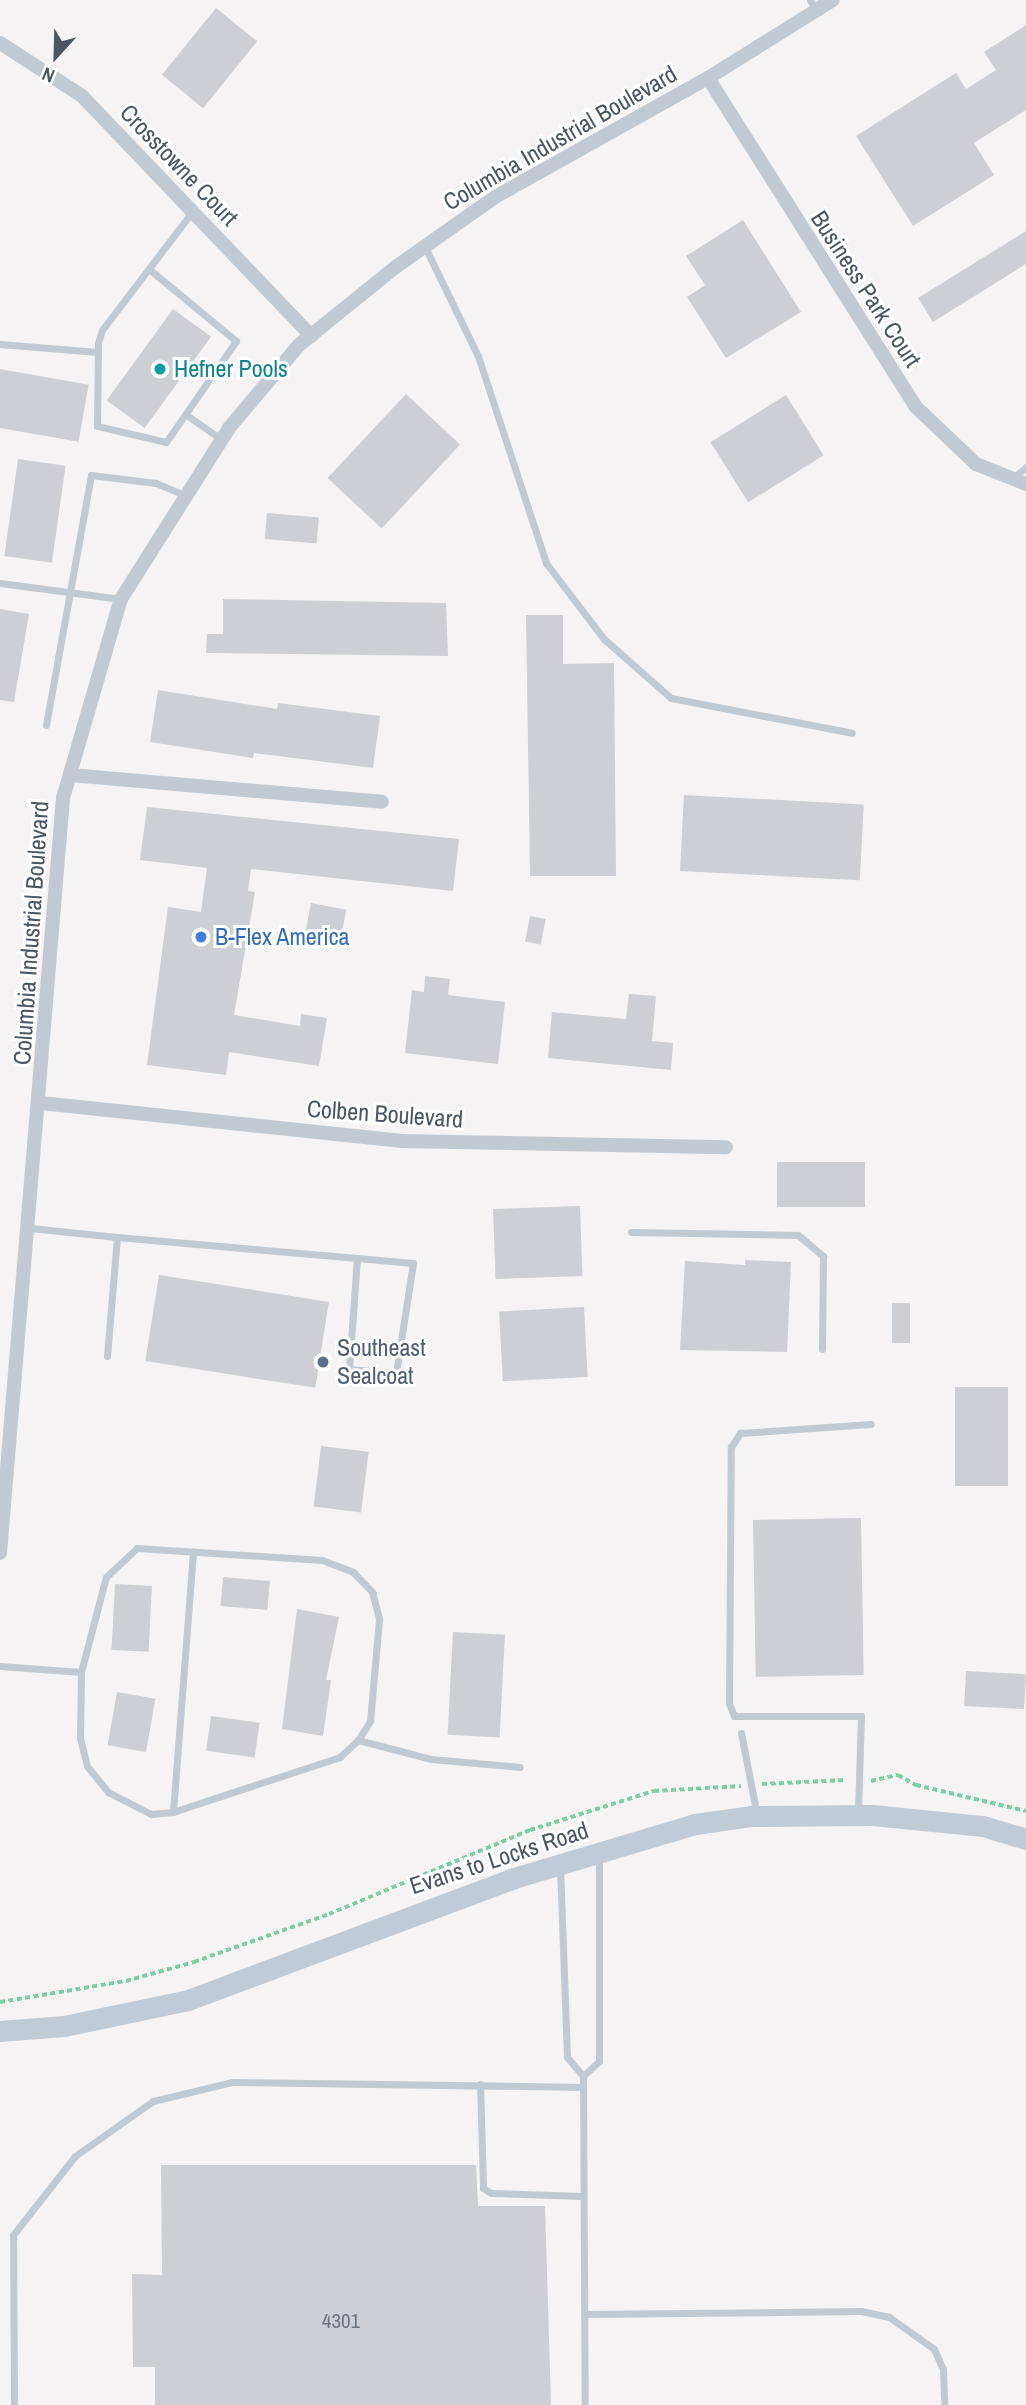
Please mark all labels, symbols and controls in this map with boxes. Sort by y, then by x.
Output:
north arrow [21,21,91,91]
street label: Columbia Industrial Boulevard [438,59,682,217]
text: N [38,61,58,90]
street label: Crosstowne Court [114,98,244,232]
street label: Business Park Court [805,205,927,373]
place label: Hefner Pools [174,355,288,383]
marker: Hefner Pools [152,361,168,377]
street label: Columbia Industrial Boulevard [7,800,55,1066]
place label: B-Flex America [215,923,351,951]
marker: B-Flex America [193,929,209,945]
street label: Colben Boulevard [306,1094,464,1134]
place label: Southeast Sealcoat [337,1334,426,1390]
marker: Southeast Sealcoat [315,1354,331,1370]
street label: Evans to Locks Road [406,1816,592,1900]
house number: 4301 [322,2308,360,2334]

